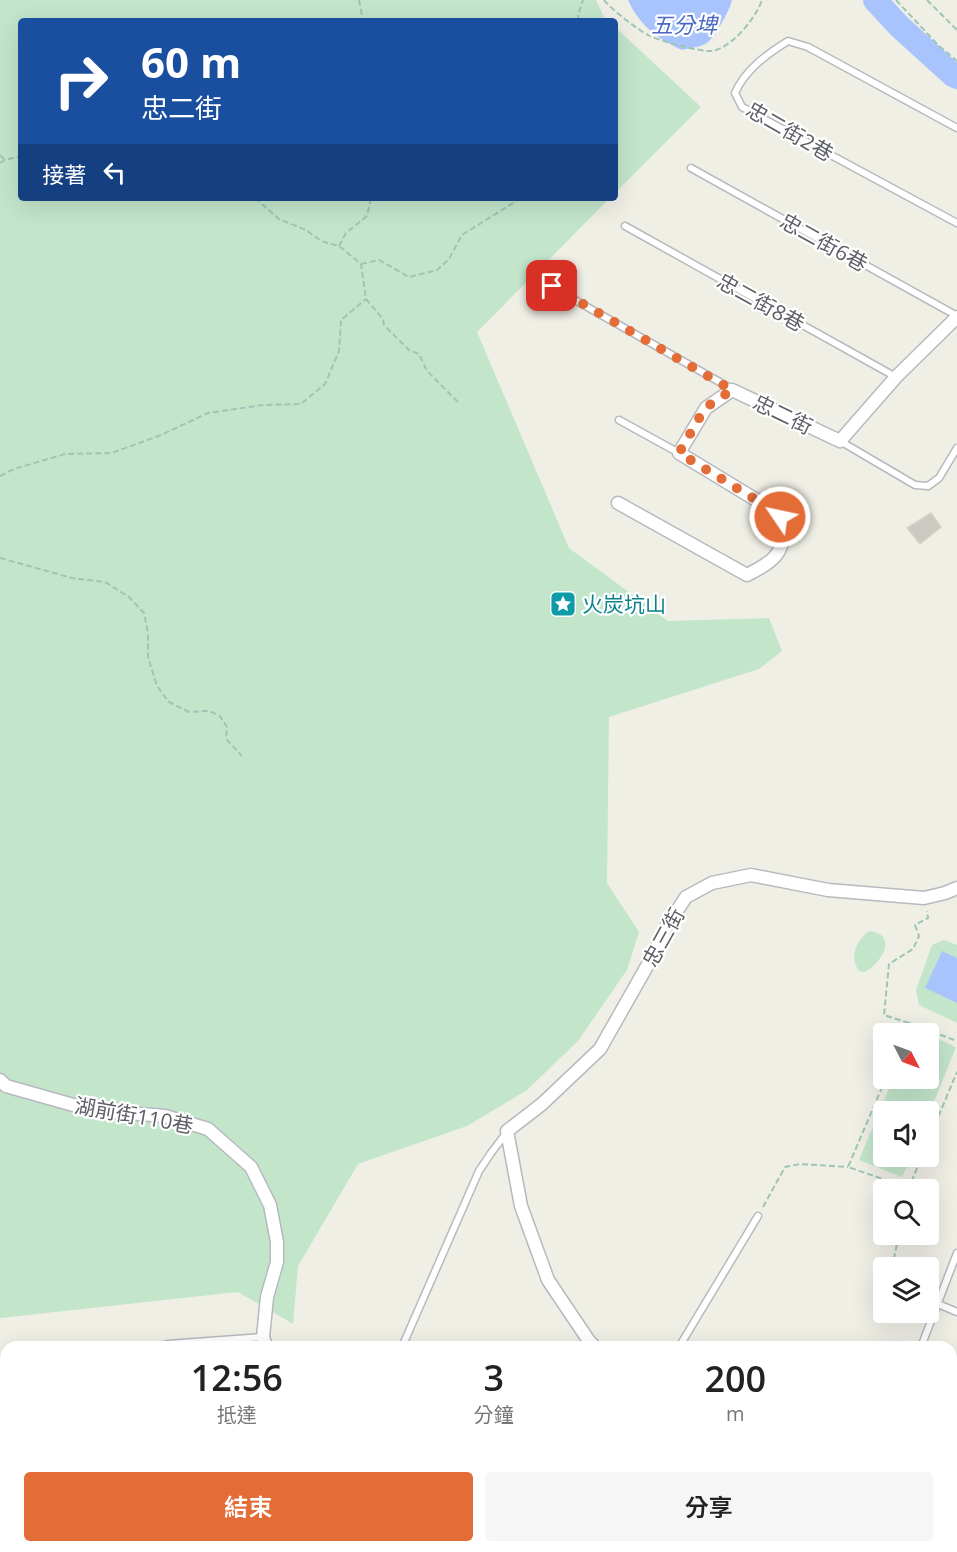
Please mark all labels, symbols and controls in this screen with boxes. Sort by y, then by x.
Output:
water label: 五分埤 [651,9,720,39]
text: 60 m [141,33,241,90]
icon: right [42,42,120,120]
text: 忠二街 [141,89,222,126]
street label: 忠二街2巷 [741,95,839,167]
icon: left [98,156,131,189]
text: 接著 [42,159,86,189]
street label: 忠二街6巷 [775,206,873,278]
pin [526,260,577,311]
street label: 忠二街8巷 [712,266,810,338]
icon: arrive [535,269,568,302]
street label: 忠二街 [749,388,817,440]
position arrow [748,485,812,549]
place icon: 火炭坑山 [548,589,578,619]
place label: 火炭坑山 [582,590,666,618]
street label: 忠三街 [635,903,691,971]
north arrow [873,1023,939,1089]
map controls [873,1023,939,1323]
street label: 湖前街110巷 [72,1091,196,1139]
button: sound [873,1101,939,1167]
button: search [873,1179,939,1245]
button: layers [873,1257,939,1323]
text: 12:56 [191,1353,283,1402]
text: 3 [483,1353,504,1402]
text: 200 [704,1354,766,1403]
text: m [726,1400,745,1427]
text: 抵達 [217,1401,257,1428]
text: 分鐘 [474,1401,514,1428]
button: 結束 [24,1472,473,1541]
button: 分享 [485,1472,933,1541]

